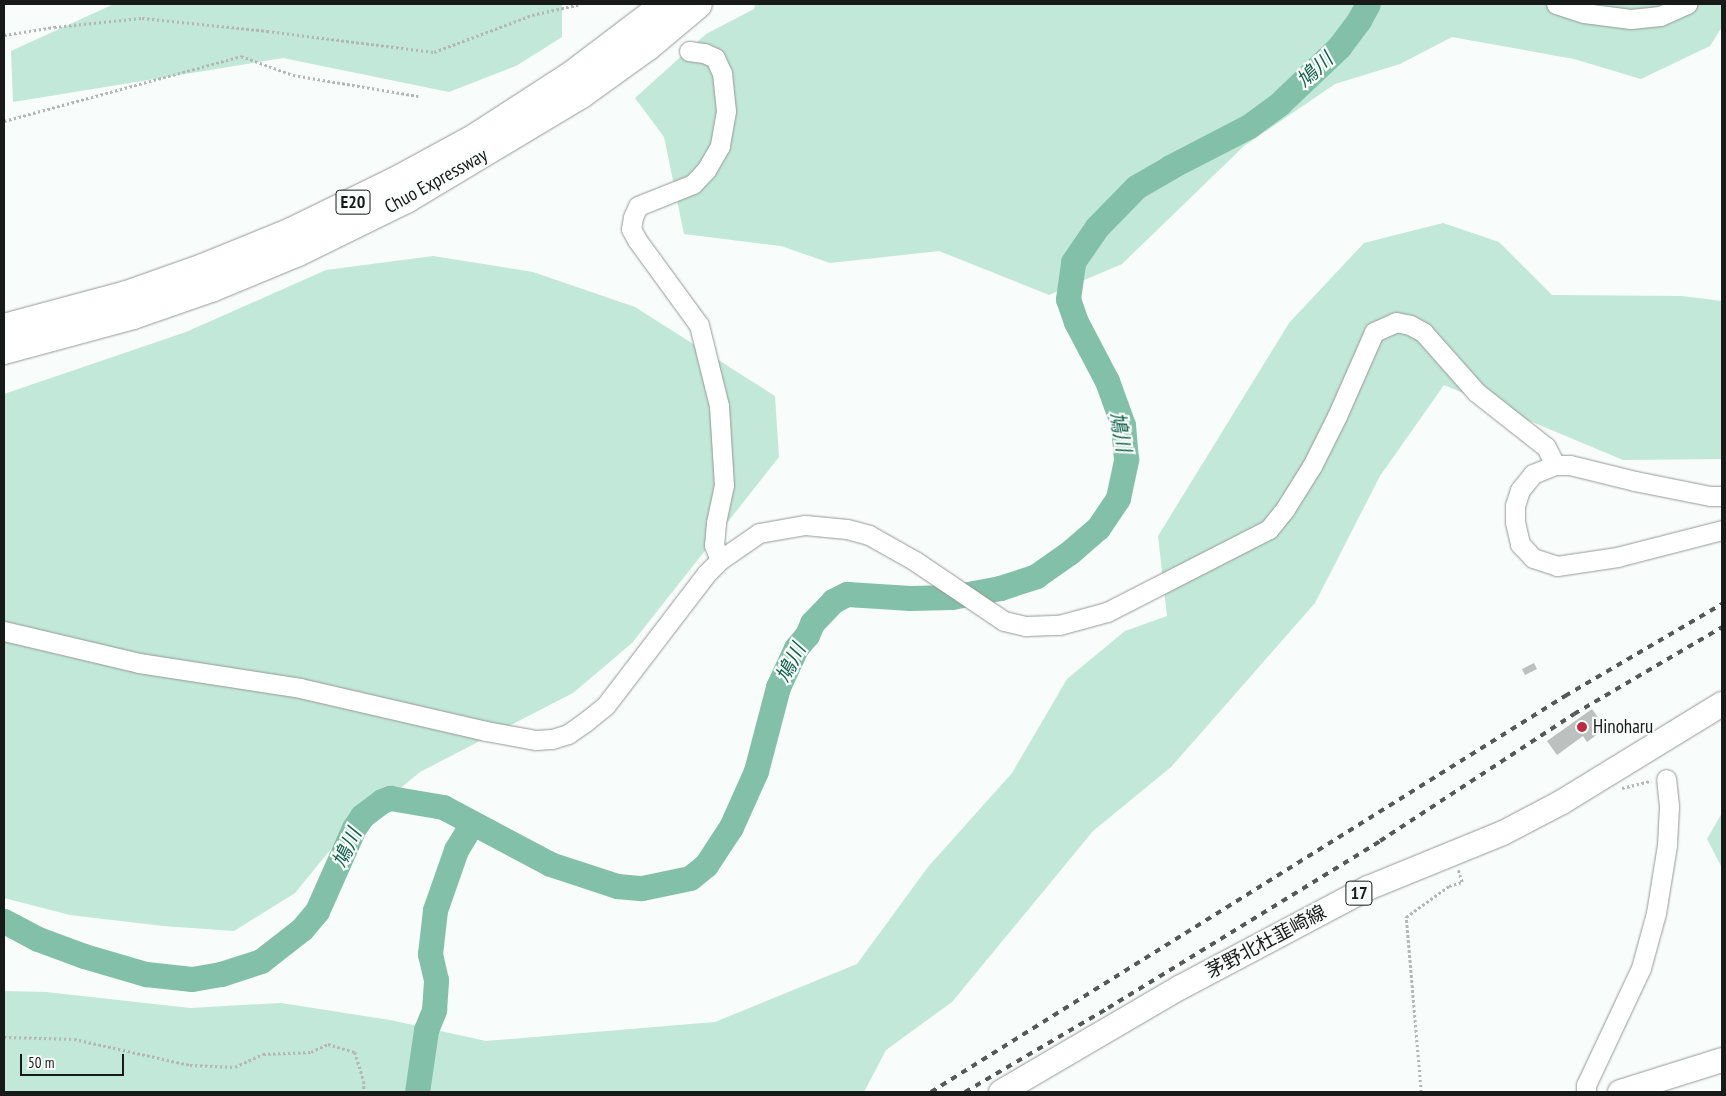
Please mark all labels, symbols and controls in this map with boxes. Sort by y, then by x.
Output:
water label: 鳩川 [1292,48,1338,92]
street label: Chuo Expressway [381,143,491,219]
road number: E20 [336,186,370,218]
water label: 鳩川 [1104,410,1136,454]
water label: 鳩川 [771,640,811,686]
place label: Hinoharu [1593,716,1653,738]
marker: Hinoharu [1575,720,1589,734]
water label: 鳩川 [328,825,366,871]
road number: 17 [1345,878,1373,908]
street label: 茅野北杜韮崎線 [1202,901,1330,983]
scale bar [22,1044,126,1076]
text: 50 m [28,1053,54,1072]

